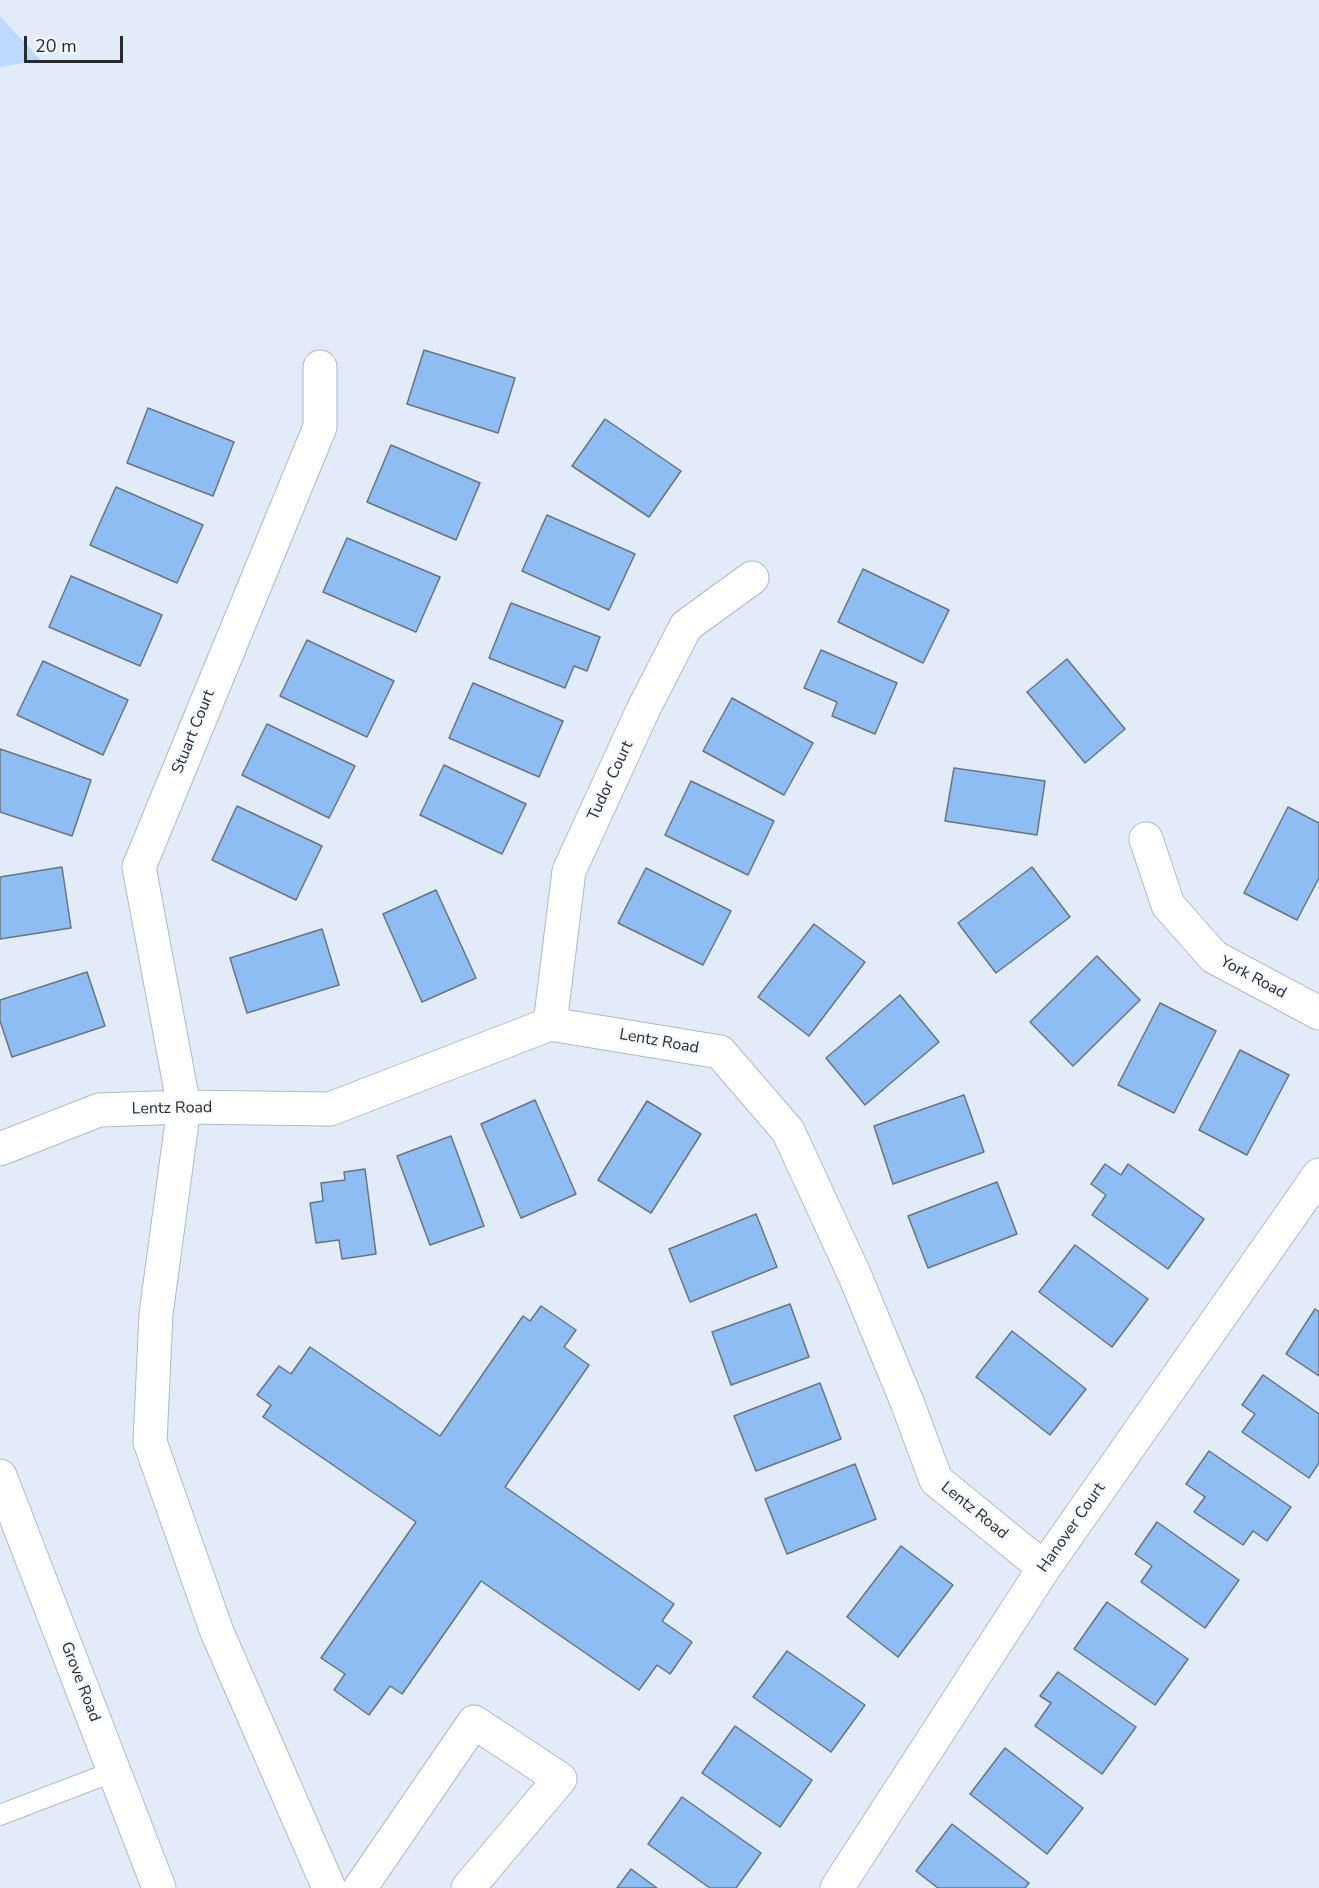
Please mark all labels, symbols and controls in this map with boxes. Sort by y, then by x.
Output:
scale bar [27,24,126,62]
text: 20 m [35,34,77,58]
street label: Stuart Court [169,687,219,777]
street label: Tudor Court [584,738,638,824]
street label: York Road [1217,953,1289,1003]
street label: Lentz Road [618,1026,700,1058]
street label: Lentz Road [132,1099,212,1119]
street label: Lentz Road [937,1478,1011,1544]
street label: Hanover Court [1034,1480,1110,1576]
street label: Grove Road [56,1639,104,1725]

